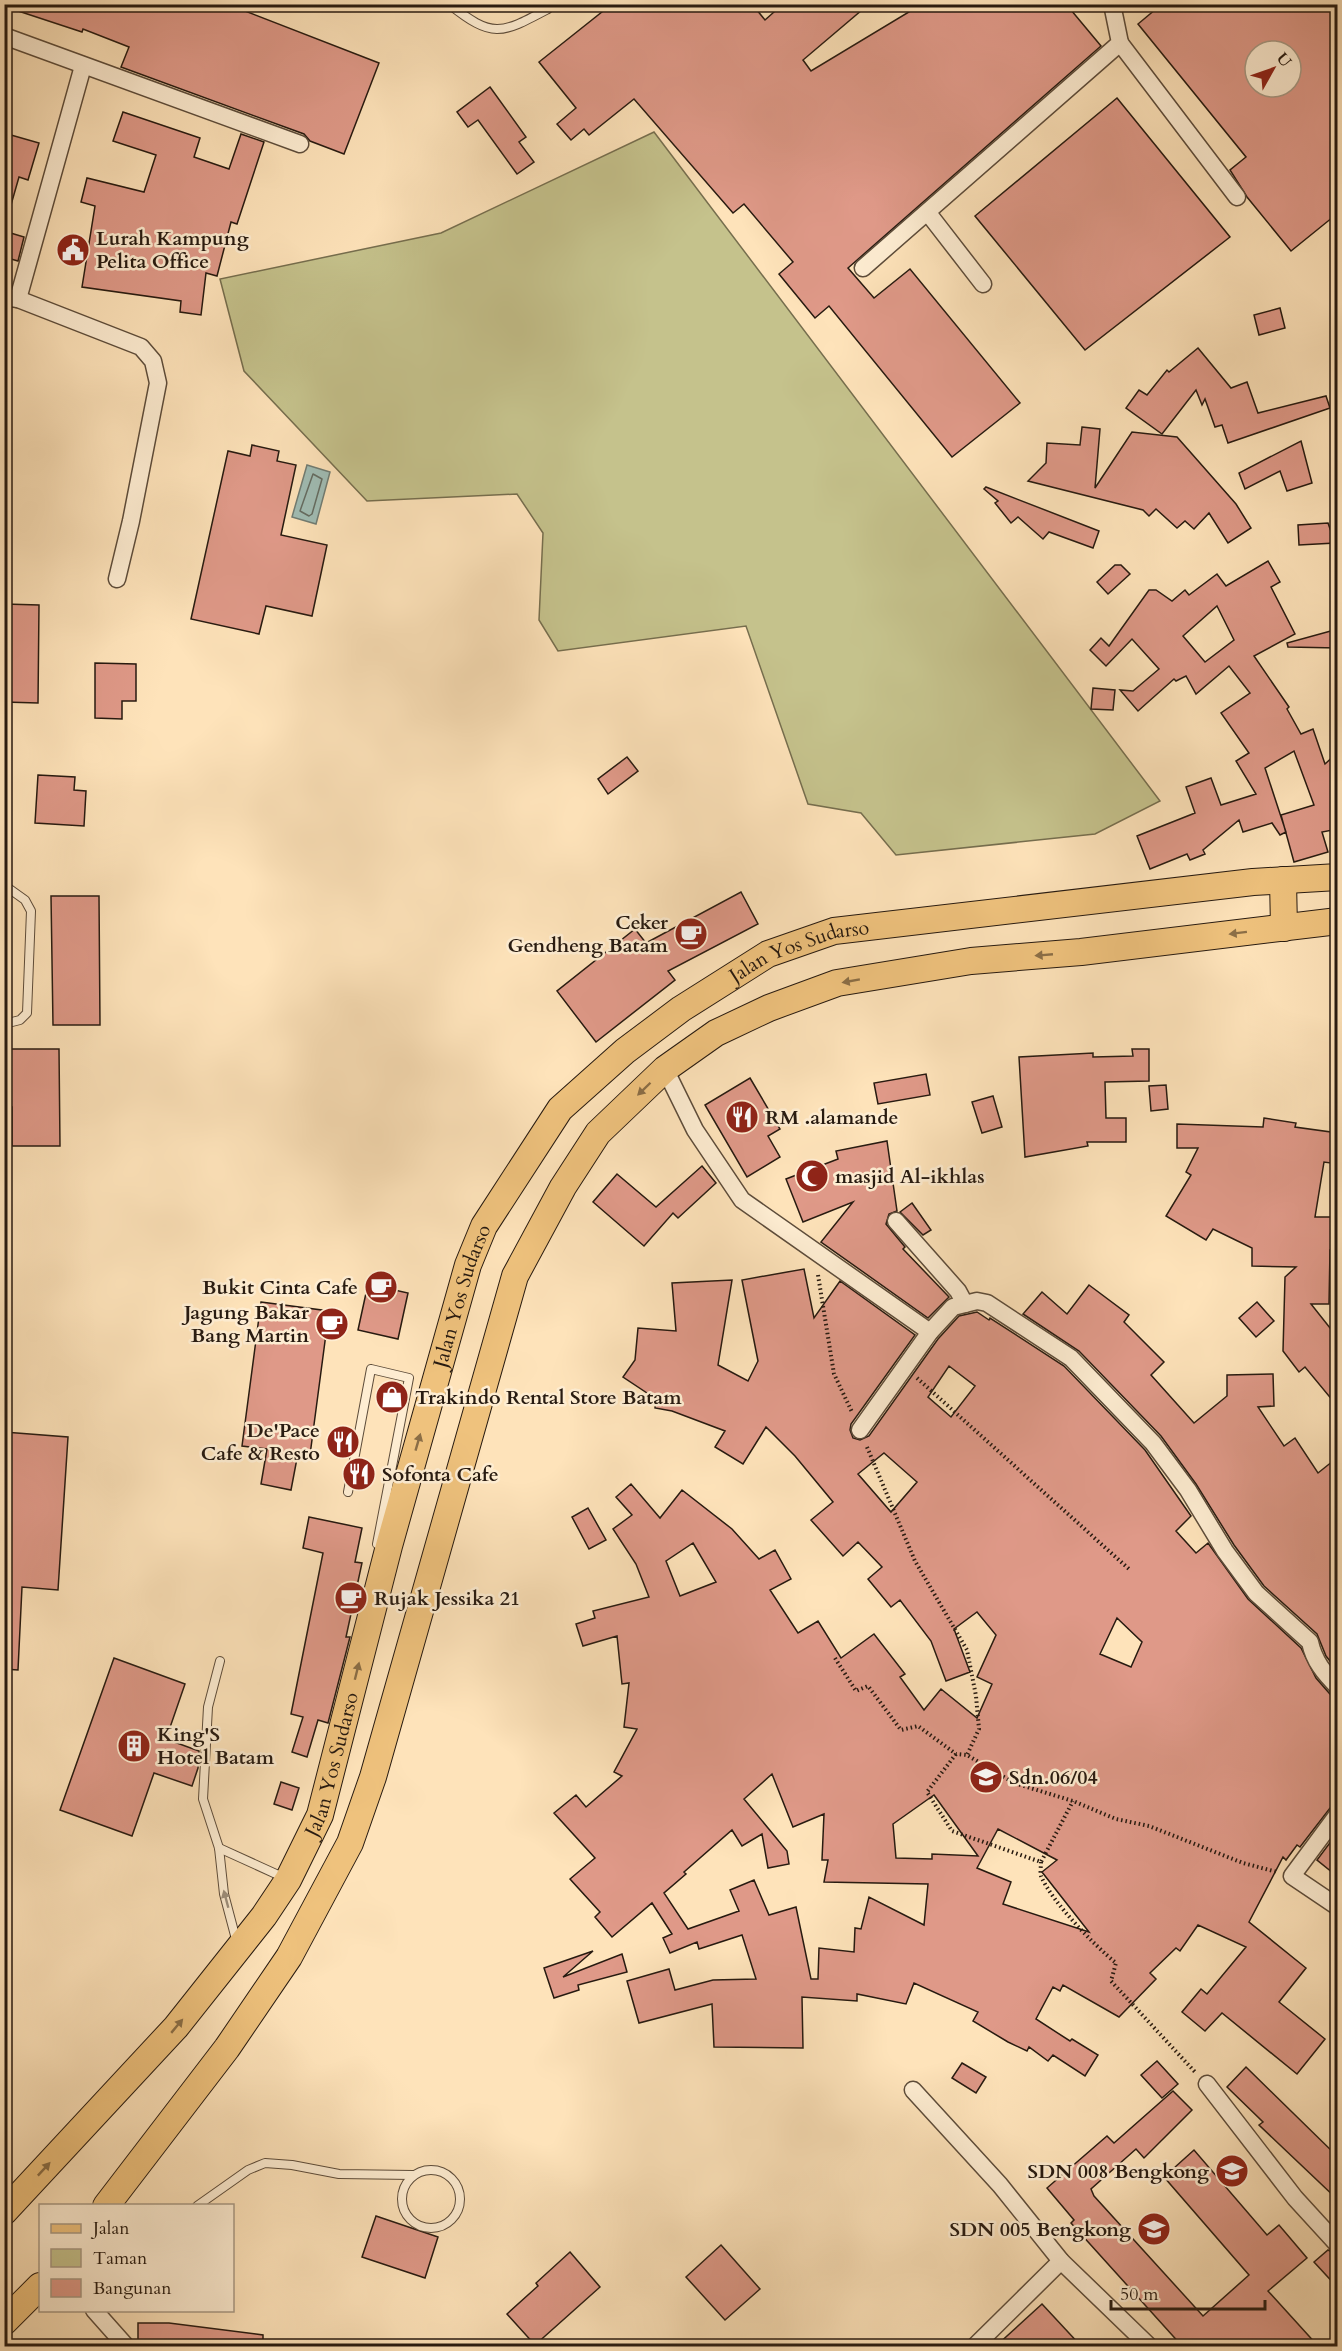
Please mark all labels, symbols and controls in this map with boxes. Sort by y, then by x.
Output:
north arrow [1243,39,1303,99]
text: U [1271,48,1296,72]
place label: Lurah Kampung Pelita Office [96,225,249,275]
public building icon: Lurah Kampung Pelita Office [55,232,91,268]
place label: Ceker Gendheng Batam [507,909,669,959]
street label: Jalan Yos Sudarso [722,914,871,991]
cafe icon: Ceker Gendheng Batam [673,916,709,952]
one-way arrow [1228,928,1247,938]
one-way arrow [1034,950,1053,960]
one-way arrow [841,977,860,986]
one-way arrow [637,1082,651,1096]
restaurant icon: RM .alamande [724,1099,760,1135]
place label: RM .alamande [765,1104,899,1131]
mosque icon: masjid Al-ikhlas [794,1158,830,1194]
place label: masjid Al-ikhlas [835,1163,985,1190]
street label: Jalan Yos Sudarso [426,1220,497,1374]
cafe icon: Bukit Cinta Cafe [363,1269,399,1305]
place label: Bukit Cinta Cafe [202,1274,358,1301]
place label: Jagung Bakar Bang Martin [181,1299,310,1349]
cafe icon: Jagung Bakar Bang Martin [314,1306,350,1342]
shop icon: Trakindo Rental Store Batam [374,1379,410,1415]
place label: Trakindo Rental Store Batam [415,1384,682,1411]
place label: De'Pace Cafe & Resto [201,1417,320,1467]
restaurant icon: De'Pace Cafe & Resto [325,1424,361,1460]
one-way arrow [414,1433,424,1451]
restaurant icon: Sofonta Cafe [341,1456,377,1492]
place label: Sofonta Cafe [382,1461,499,1488]
cafe icon: Rujak Jessika 21 [333,1580,369,1616]
place label: Rujak Jessika 21 [374,1585,520,1612]
one-way arrow [353,1662,362,1680]
street label: Jalan Yos Sudarso [297,1689,365,1844]
place label: King'S Hotel Batam [157,1721,275,1771]
building icon: King'S Hotel Batam [116,1728,152,1764]
school or university icon: Sdn.06/04 [968,1759,1004,1795]
place label: Sdn.06/04 [1009,1764,1098,1791]
one-way arrow [221,1890,231,1908]
one-way arrow [170,2019,183,2034]
school or university icon: SDN 008 Bengkong [1214,2153,1250,2189]
place label: SDN 008 Bengkong [1027,2158,1209,2185]
one-way arrow [37,2162,50,2177]
legend [39,2204,234,2312]
school or university icon: SDN 005 Bengkong [1136,2211,1172,2247]
text: Jalan [90,2216,130,2241]
place label: SDN 005 Bengkong [949,2216,1131,2243]
text: Taman [93,2246,148,2271]
scale bar [1111,2273,1266,2311]
text: Bangunan [93,2276,172,2301]
text: 50 m [1120,2282,1159,2307]

